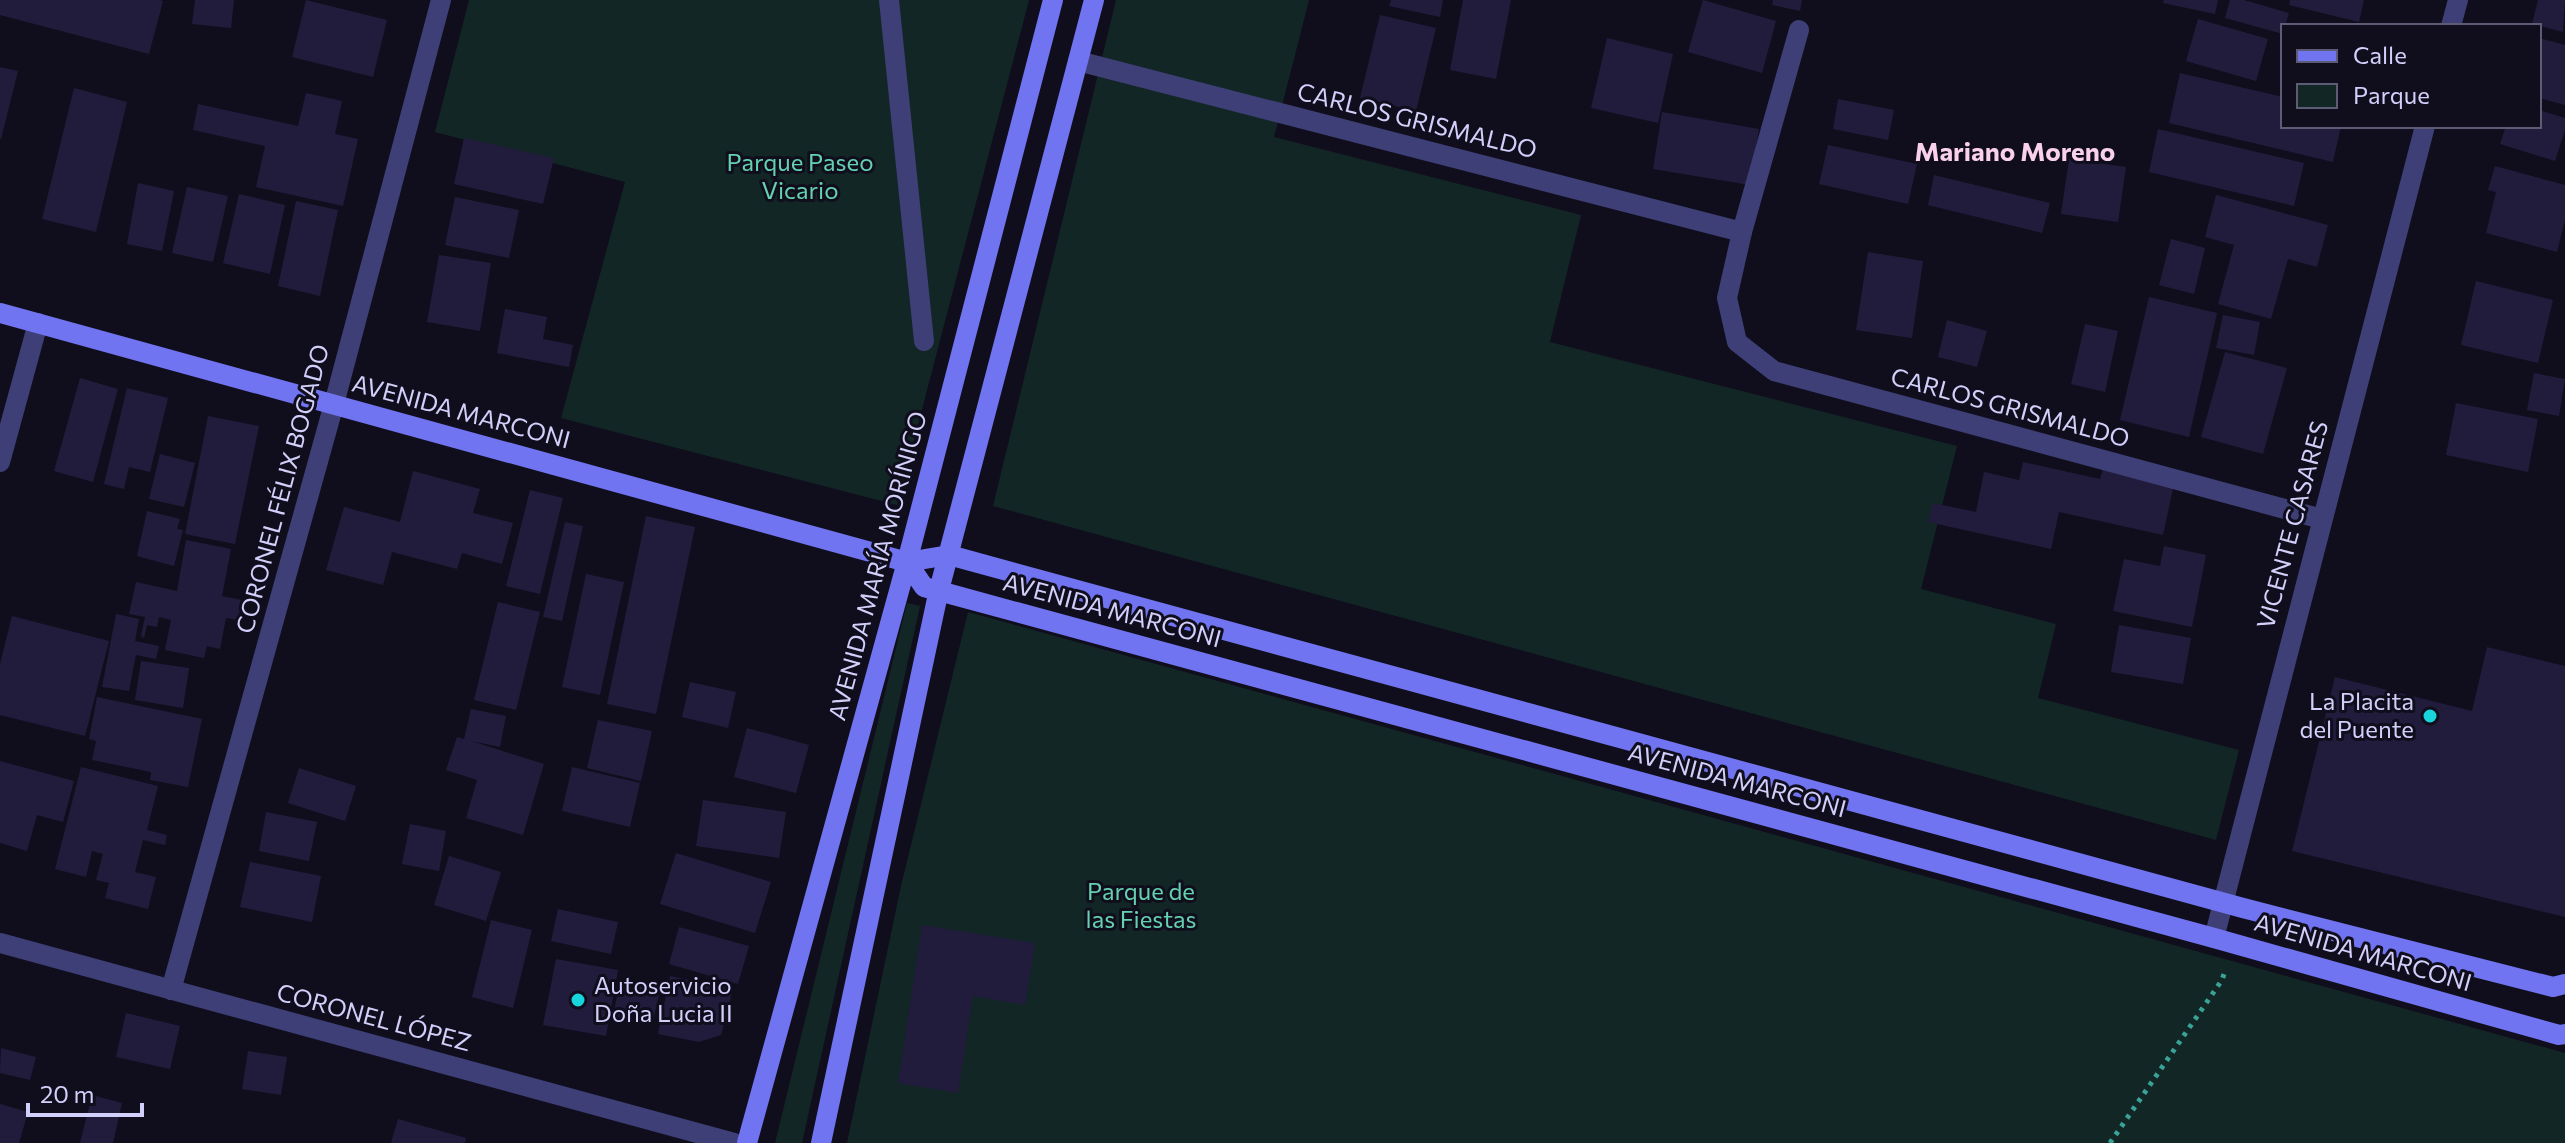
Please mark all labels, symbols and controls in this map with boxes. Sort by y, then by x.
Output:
legend [2281,24,2541,128]
text: Calle [2353,40,2407,69]
street label: CARLOS GRISMALDO [1295,76,1540,163]
text: Parque [2353,80,2430,109]
district label: Mariano Moreno [1915,135,2115,166]
park label: Parque Paseo Vicario [726,147,874,204]
street label: CORONEL FÉLIX BOGADO [229,341,334,636]
street label: CARLOS GRISMALDO [1888,361,2133,452]
street label: AVENIDA MARCONI [349,367,574,454]
street label: AVENIDA MARÍA MORÍNIGO [821,408,932,723]
street label: VICENTE CASARES [2250,417,2333,632]
street label: AVENIDA MARCONI [1000,566,1225,653]
place label: La Placita del Puente [2300,686,2414,743]
marker: La Placita del Puente [2421,707,2439,725]
street label: AVENIDA MARCONI [1625,736,1850,823]
park label: Parque de las Fiestas [1086,876,1196,933]
street label: AVENIDA MARCONI [2251,907,2475,996]
place label: Autoservicio Doña Lucia II [594,970,733,1027]
street label: CORONEL LÓPEZ [274,977,475,1056]
marker: Autoservicio Doña Lucia II [569,991,587,1009]
scale bar [28,1067,142,1117]
text: 20 m [40,1079,94,1108]

